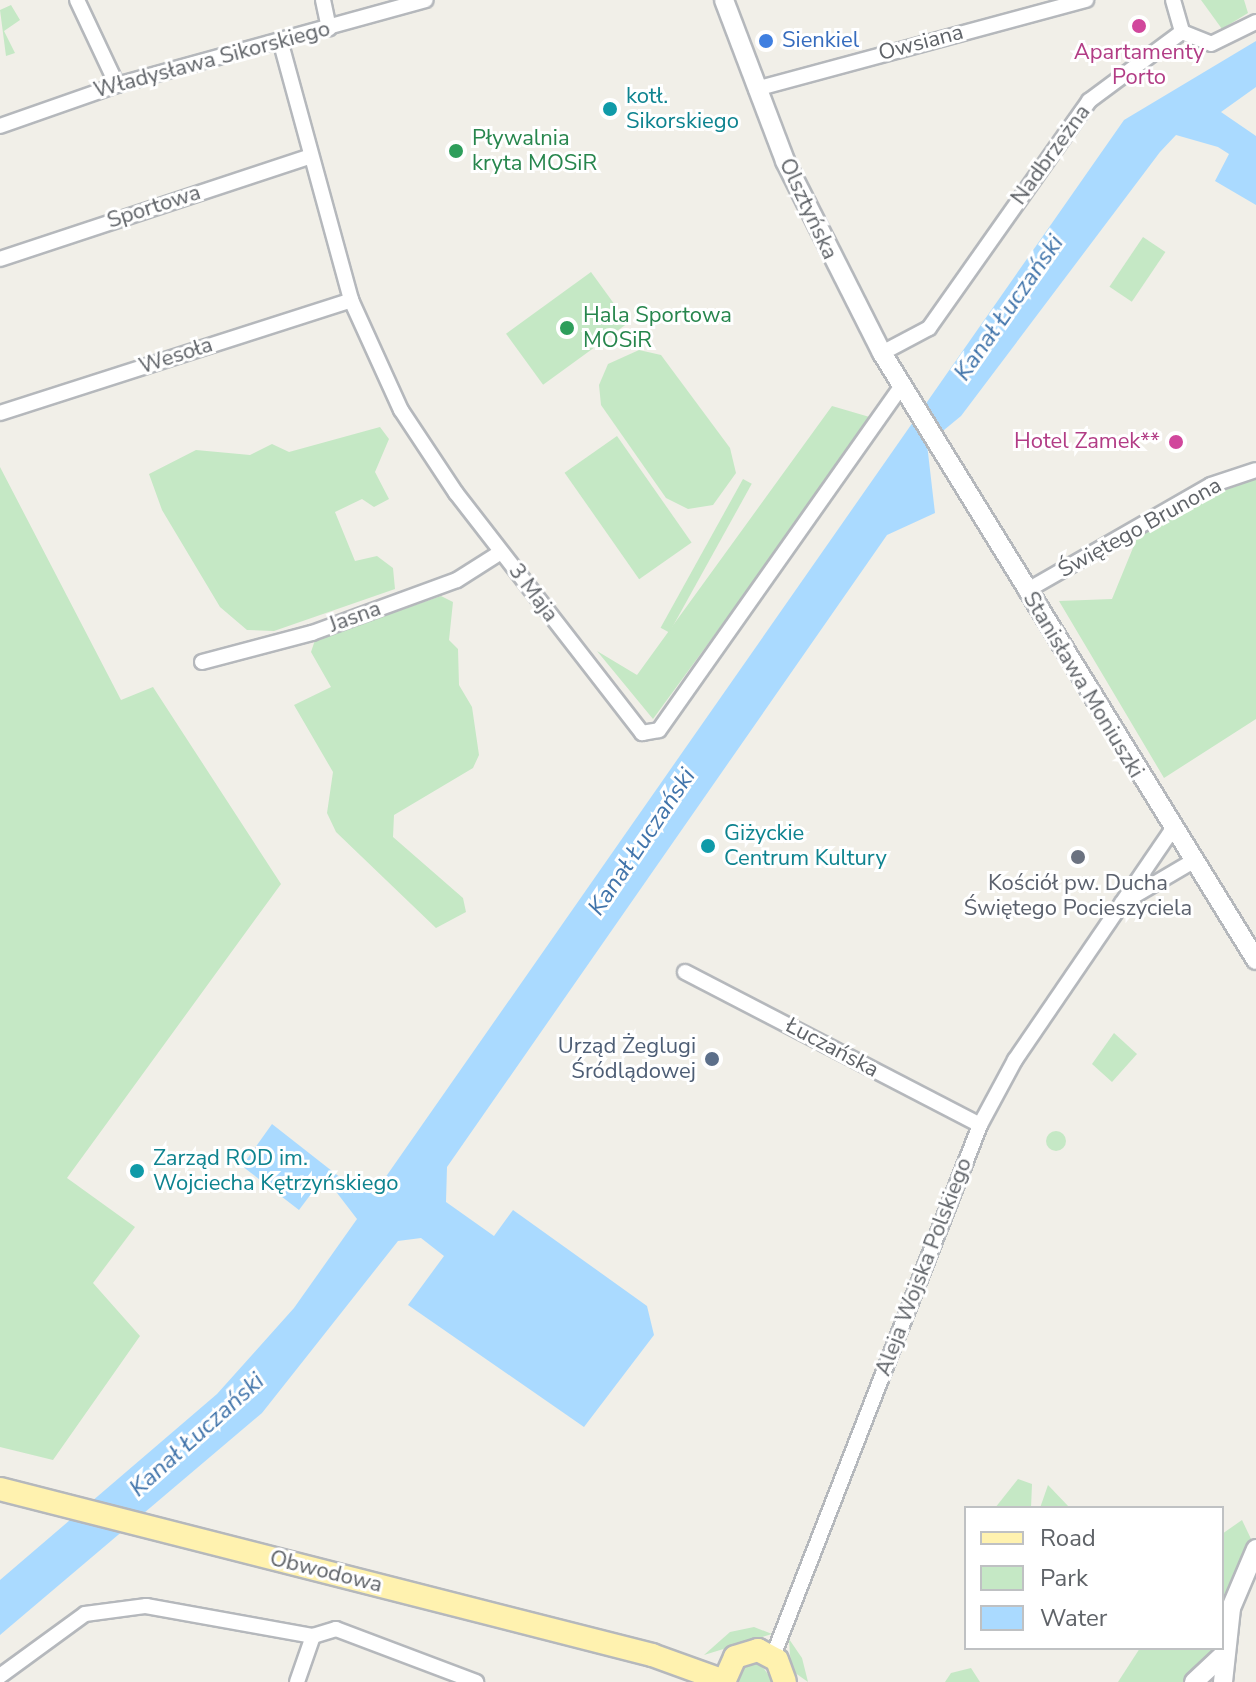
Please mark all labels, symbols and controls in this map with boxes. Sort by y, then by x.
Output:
street label: Władysława Sikorskiego [91,16,333,104]
marker: Apartamenty Porto [1130,17,1148,35]
street label: Owsiana [876,19,966,67]
place label: Sienkiel [782,28,859,54]
marker: Sienkiel [757,32,775,50]
place label: Apartamenty Porto [1074,39,1204,90]
place label: kotł. Sikorskiego [626,83,739,134]
marker: kotł. Sikorskiego [601,100,619,118]
street label: Nadbrzeżna [1006,100,1096,210]
place label: Pływalnia kryta MOSiR [472,125,597,176]
marker: Pływalnia kryta MOSiR [447,142,465,160]
street label: Olsztyńska [773,154,843,264]
street label: Sportowa [104,180,204,234]
water label: Kanał Łuczański [948,230,1070,386]
place label: Hala Sportowa MOSiR [583,302,732,354]
marker: Hala Sportowa MOSiR [558,319,576,337]
street label: Wesoła [136,332,216,380]
place label: Hotel Zamek** [1014,429,1160,455]
marker: Hotel Zamek** [1167,433,1185,451]
street label: Świętego Brunona [1054,472,1226,584]
street label: 3 Maja [503,559,563,627]
street label: Stanisława Moniuszki [1017,587,1149,783]
street label: Jasna [325,595,385,639]
water label: Kanał Łuczański [582,763,702,921]
place label: Giżyckie Centrum Kultury [724,820,887,872]
marker: Giżyckie Centrum Kultury [699,837,717,855]
marker: Kościół pw. Ducha Świętego Pocieszyciela [1069,848,1087,866]
place label: Kościół pw. Ducha Świętego Pocieszyciela [964,870,1192,922]
street label: Łuczańska [781,1012,883,1084]
place label: Urząd Żeglugi Śródlądowej [558,1033,696,1084]
marker: Urząd Żeglugi Śródlądowej [703,1050,721,1068]
place label: Zarząd ROD im. Wojciecha Kętrzyńskiego [153,1145,399,1196]
street label: Aleja Wojska Polskiego [870,1154,978,1380]
marker: Zarząd ROD im. Wojciecha Kętrzyńskiego [128,1162,146,1180]
water label: Kanał Łuczański [124,1367,270,1503]
legend [964,1506,1224,1650]
text: Road [1040,1522,1096,1554]
street label: Obwodowa [267,1545,385,1599]
text: Park [1040,1562,1088,1594]
text: Water [1040,1602,1107,1634]

